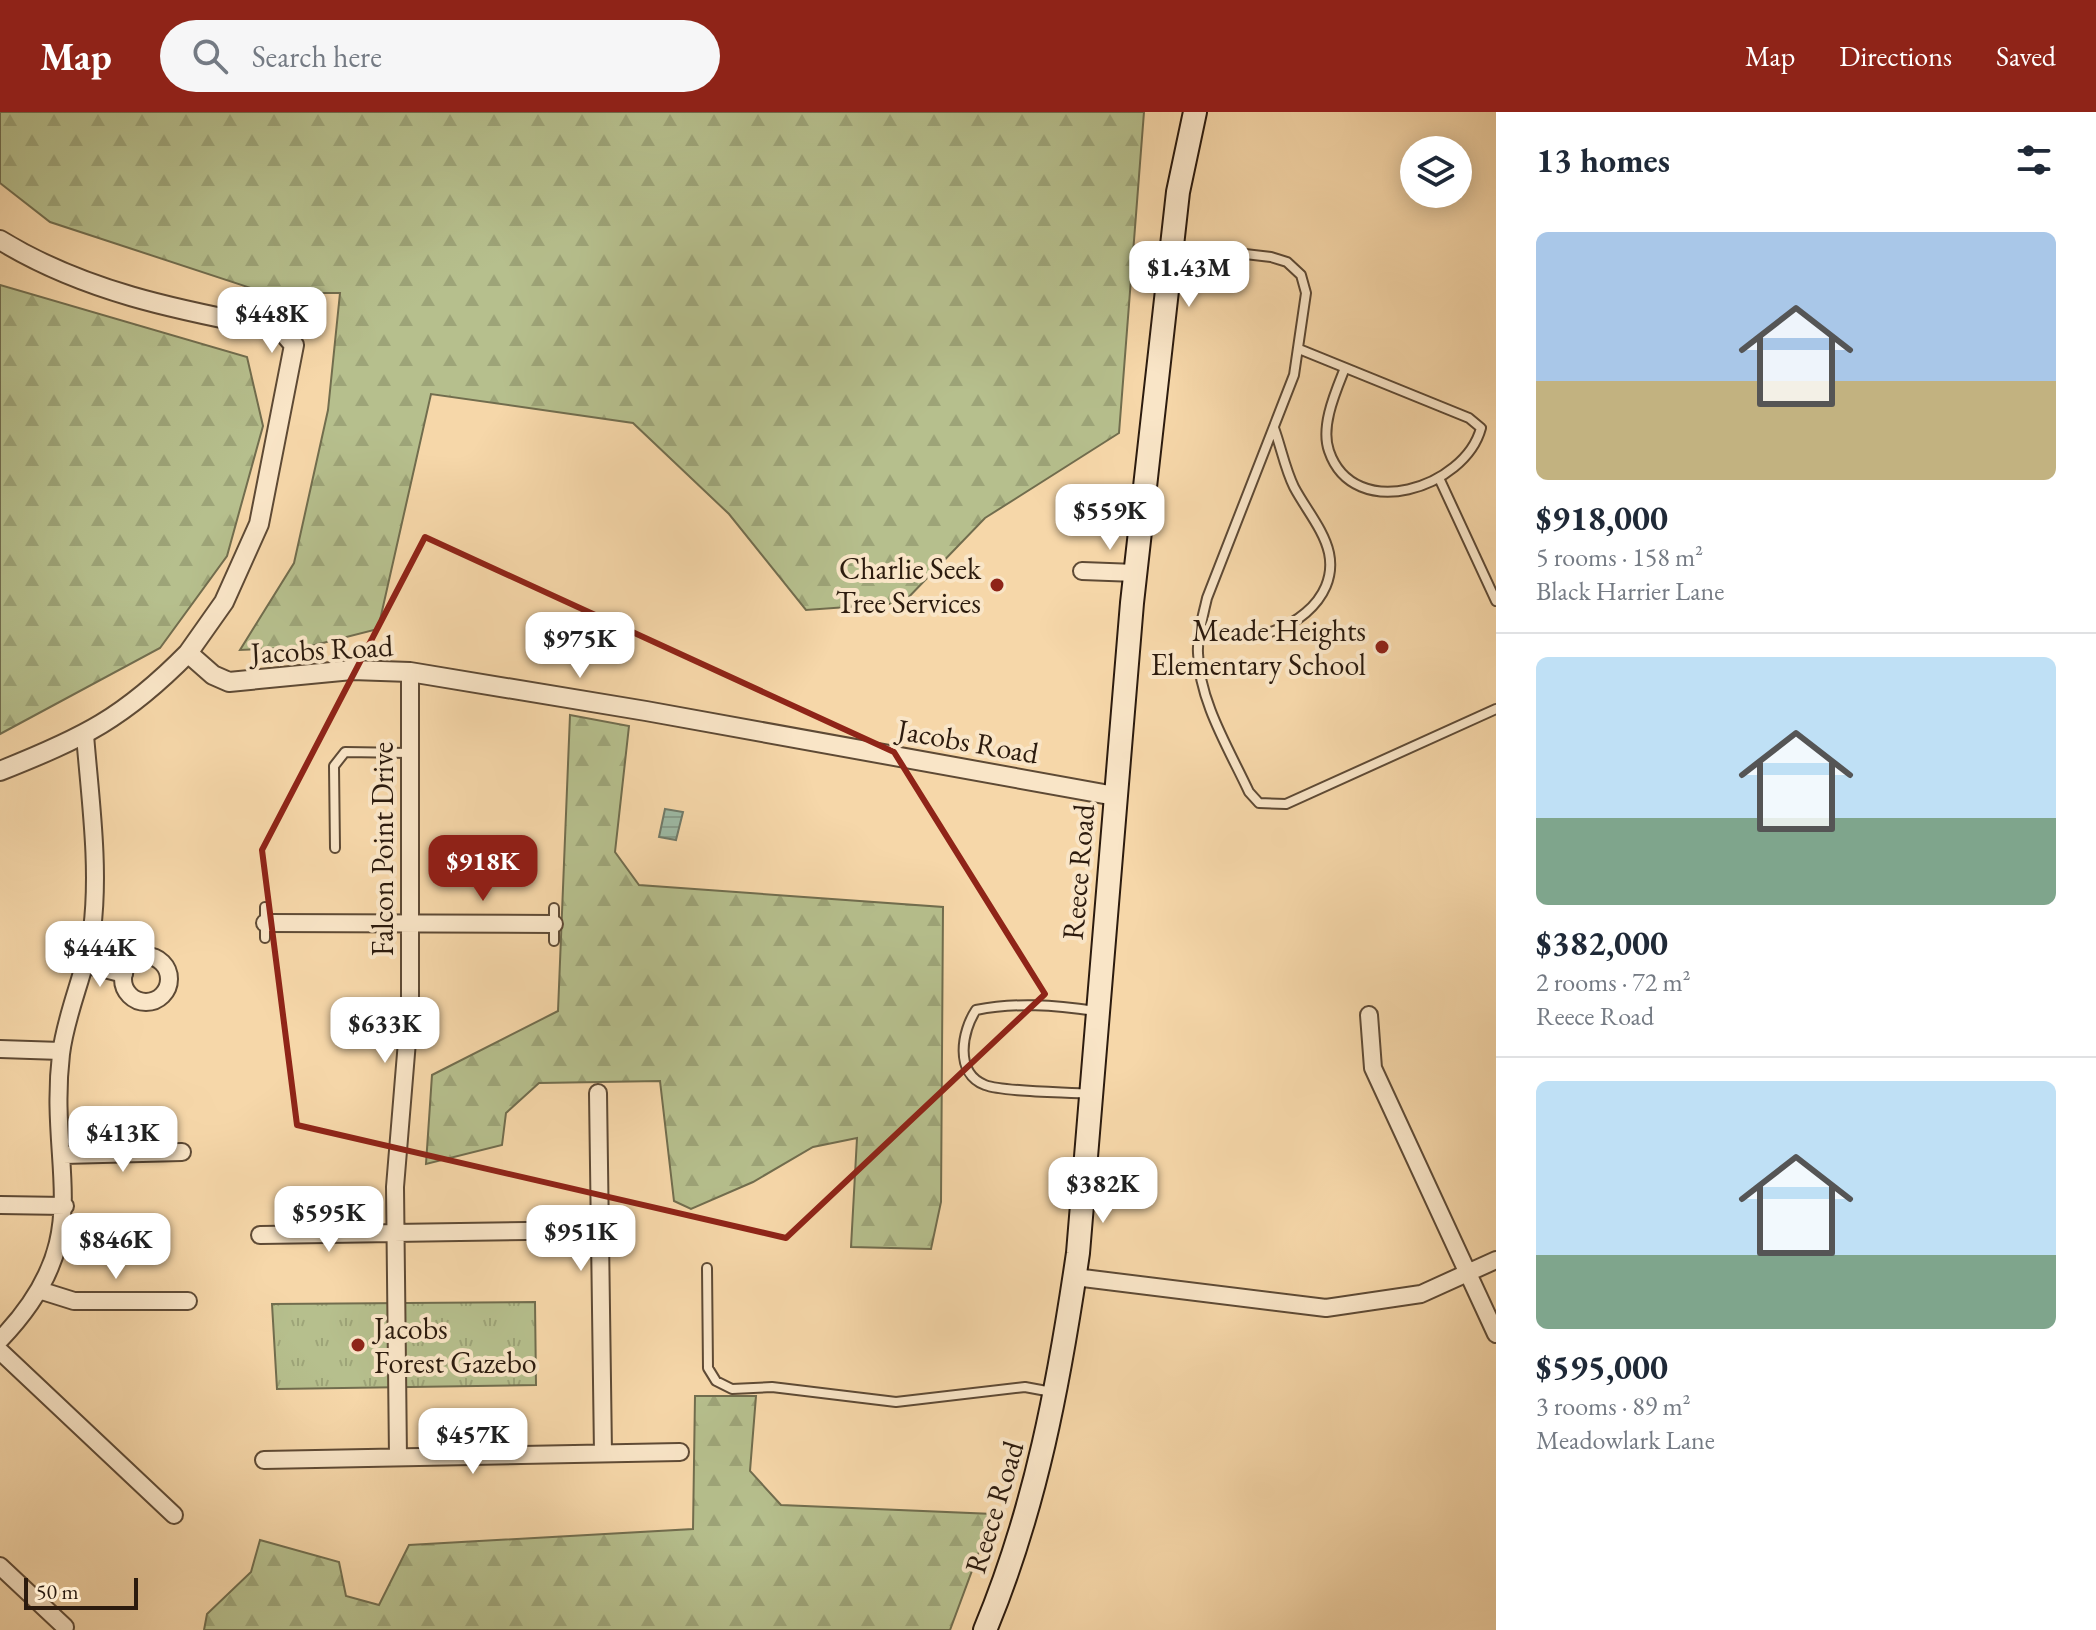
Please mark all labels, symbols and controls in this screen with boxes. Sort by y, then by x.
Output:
search box [160,20,720,92]
text: Map [40,32,112,81]
icon: search [188,34,232,78]
text: Search here [252,37,382,76]
text: Map [1745,38,1795,74]
text: Directions [1839,38,1952,74]
text: Saved [1996,38,2056,74]
map controls [1400,136,1472,208]
button: layers [1400,136,1472,208]
text: 13 homes [1536,138,1670,182]
icon: filters [2012,138,2056,182]
pin: $1.43M [1124,241,1254,309]
text: $1.43M [1147,250,1231,284]
icon: home [1724,284,1868,428]
pin: $448K [216,287,328,355]
text: $448K [235,296,309,330]
pin: $559K [1054,484,1166,552]
text: $559K [1073,493,1147,527]
text: $918,000 [1536,496,1668,540]
text: 5 rooms · 158 m² [1536,540,1703,574]
place label: Charlie Seek Tree Services [836,549,982,622]
text: Black Harrier Lane [1536,574,1724,608]
marker: Charlie Seek Tree Services [988,576,1006,594]
place label: Meade Heights Elementary School [1151,611,1366,684]
pin: $975K [524,612,636,680]
text: $975K [543,621,617,655]
street label: Jacobs Road [247,626,395,672]
marker: Meade Heights Elementary School [1373,638,1391,656]
street label: Jacobs Road [891,709,1042,773]
icon: home [1724,709,1868,853]
street label: Falcon Point Drive [363,742,402,956]
street label: Reece Road [1053,802,1103,942]
pin: $918K [427,835,539,903]
text: $918K [446,844,520,878]
pin: $444K [44,921,156,989]
text: $382,000 [1536,921,1668,965]
text: $444K [63,930,137,964]
text: 2 rooms · 72 m² [1536,965,1691,999]
pin: $633K [329,997,441,1065]
text: Reece Road [1536,999,1654,1033]
text: $633K [348,1006,422,1040]
pin: $413K [67,1106,179,1174]
text: $413K [86,1115,160,1149]
icon: home [1724,1133,1868,1277]
pin: $382K [1047,1157,1159,1225]
text: $382K [1066,1166,1140,1200]
pin: $595K [273,1186,385,1254]
text: $595K [292,1195,366,1229]
pin: $951K [525,1205,637,1273]
pin: $846K [60,1213,172,1281]
text: $951K [544,1214,618,1248]
text: $846K [79,1222,153,1256]
place label: Jacobs Forest Gazebo [371,1309,537,1382]
marker: Jacobs Forest Gazebo [349,1336,367,1354]
text: $595,000 [1536,1345,1668,1389]
text: 3 rooms · 89 m² [1536,1389,1691,1423]
pin: $457K [417,1408,529,1476]
text: $457K [436,1417,510,1451]
text: Meadowlark Lane [1536,1423,1715,1457]
street label: Reece Road [955,1435,1033,1578]
scale bar [24,1574,138,1610]
text: 50 m [36,1577,79,1606]

